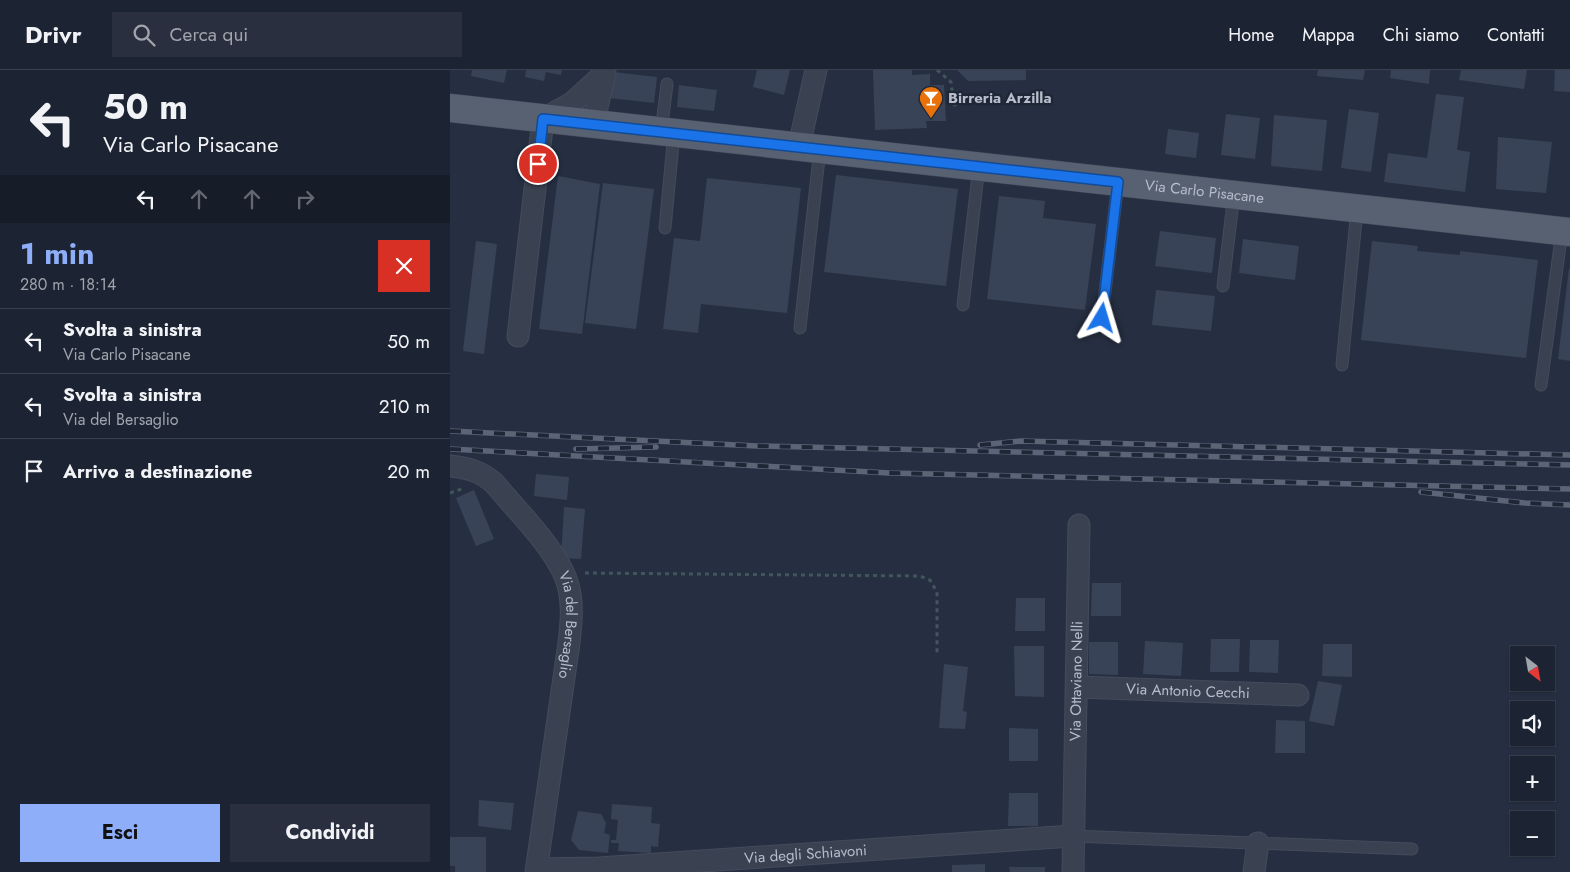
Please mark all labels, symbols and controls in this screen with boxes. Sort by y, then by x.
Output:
search box [112,12,462,57]
text: Drivr [25,17,82,52]
icon: search [130,21,158,49]
text: Cerca qui [170,21,248,48]
text: Home [1228,22,1274,48]
text: Mappa [1302,22,1355,48]
text: Chi siamo [1383,22,1459,48]
text: Contatti [1487,22,1545,48]
text: 50 m [103,82,188,132]
bar icon: Birreria Arzilla [918,85,944,119]
place label: Birreria Arzilla [948,87,1052,109]
icon: left [20,90,85,155]
text: Via Carlo Pisacane [103,128,279,160]
pin [517,143,559,185]
icon: arrive [524,150,552,178]
street label: Via Carlo Pisacane [1144,174,1265,209]
icon: left [132,185,160,213]
icon: ahead [185,185,213,213]
icon: ahead [238,185,266,213]
icon: right [291,185,319,213]
text: 1 min [20,232,94,275]
button: close [378,240,430,292]
text: 280 m · 18:14 [20,273,116,296]
position arrow [1075,291,1127,343]
text: Svolta a sinistra [63,316,202,343]
icon: left [20,327,48,355]
text: 50 m [387,328,430,355]
text: Via Carlo Pisacane [63,343,191,366]
text: Svolta a sinistra [63,381,202,408]
icon: left [20,392,48,420]
text: 210 m [379,393,430,420]
text: Via del Bersaglio [63,408,179,431]
icon: arrive [20,457,48,485]
text: Arrivo a destinazione [63,458,252,485]
text: 20 m [387,458,430,485]
street label: Via del Bersaglio [553,568,582,680]
street label: Via Ottaviano Nelli [1064,621,1088,741]
north arrow [1510,646,1555,691]
map controls [1510,646,1555,856]
street label: Via Antonio Cecchi [1126,678,1250,704]
button: sound [1510,701,1555,746]
button: + [1510,756,1555,801]
button: Esci [20,804,220,862]
button: Condividi [230,804,430,862]
button: − [1510,811,1555,856]
street label: Via degli Schiavoni [743,839,868,869]

